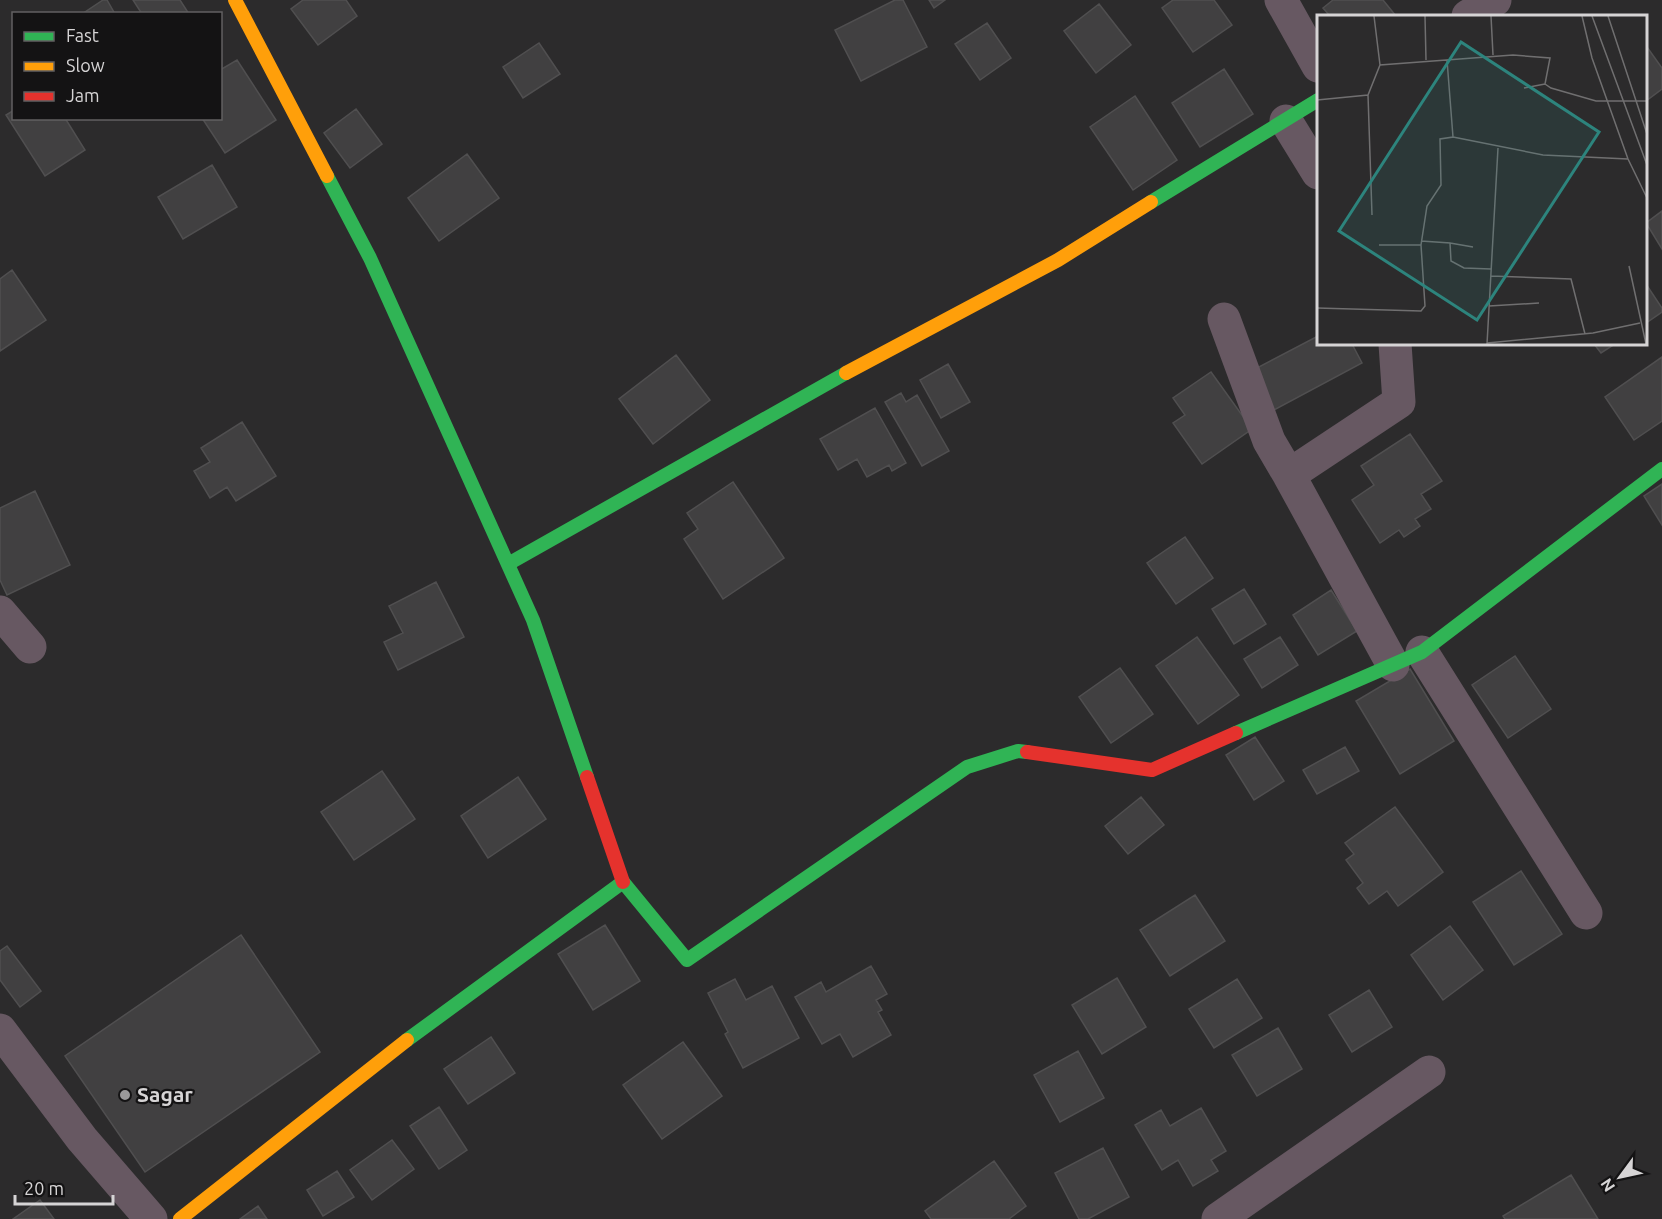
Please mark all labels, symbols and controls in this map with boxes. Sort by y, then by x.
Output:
legend [12,12,222,120]
inset map [1317,15,1647,345]
text: Fast [66,25,99,45]
text: Slow [66,55,105,75]
text: Jam [66,85,100,105]
place label: Sagar [137,1082,193,1106]
marker: Sagar [118,1088,132,1102]
north arrow [1590,1147,1650,1207]
scale bar [15,1168,112,1206]
text: N [1597,1175,1618,1195]
text: 20 m [24,1178,64,1198]

